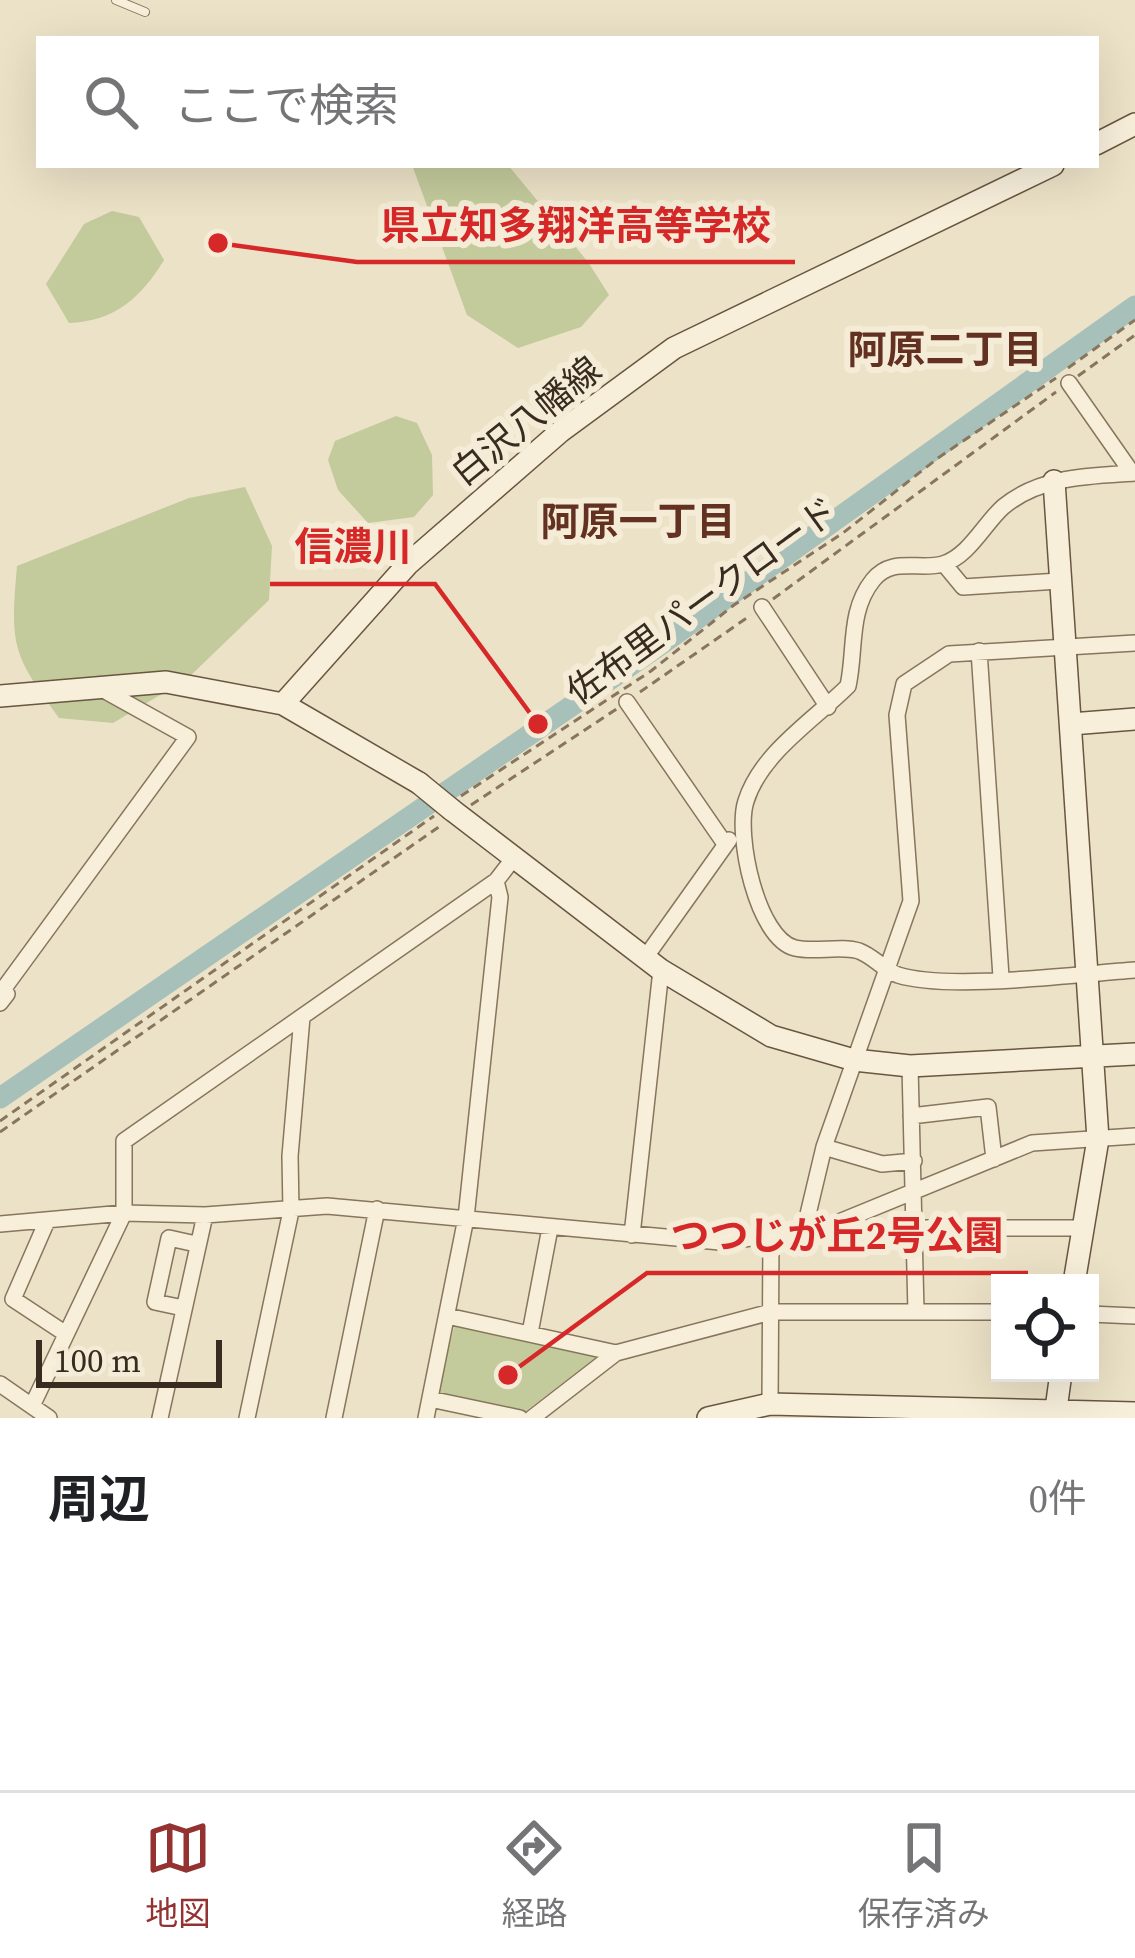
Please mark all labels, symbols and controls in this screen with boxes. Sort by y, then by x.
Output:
search box [36,36,1099,168]
icon: search [78,69,144,135]
text: ここで検索 [174,74,399,136]
callout: 県立知多翔洋高等学校 [357,187,795,262]
text: 県立知多翔洋高等学校 [381,199,771,252]
district label: 阿原二丁目 [847,323,1043,376]
street label: 白沢八幡線 [441,345,611,497]
street label: 佐布里パークロード [557,486,847,716]
district label: 阿原一丁目 [540,495,736,548]
callout: 信濃川 [270,509,435,584]
text: 信濃川 [294,520,412,573]
callout: つつじが丘2号公園 [647,1198,1028,1273]
text: つつじが丘2号公園 [670,1209,1004,1262]
map controls [991,1274,1099,1382]
button: locate [991,1274,1099,1382]
scale bar [36,1334,222,1387]
text: 100 m [54,1338,141,1383]
text: 周辺 [48,1464,150,1534]
text: 0件 [1028,1472,1087,1525]
tab: 地図 [145,1815,211,1936]
tab: 経路 [501,1815,567,1936]
tab: 保存済み [858,1815,990,1936]

